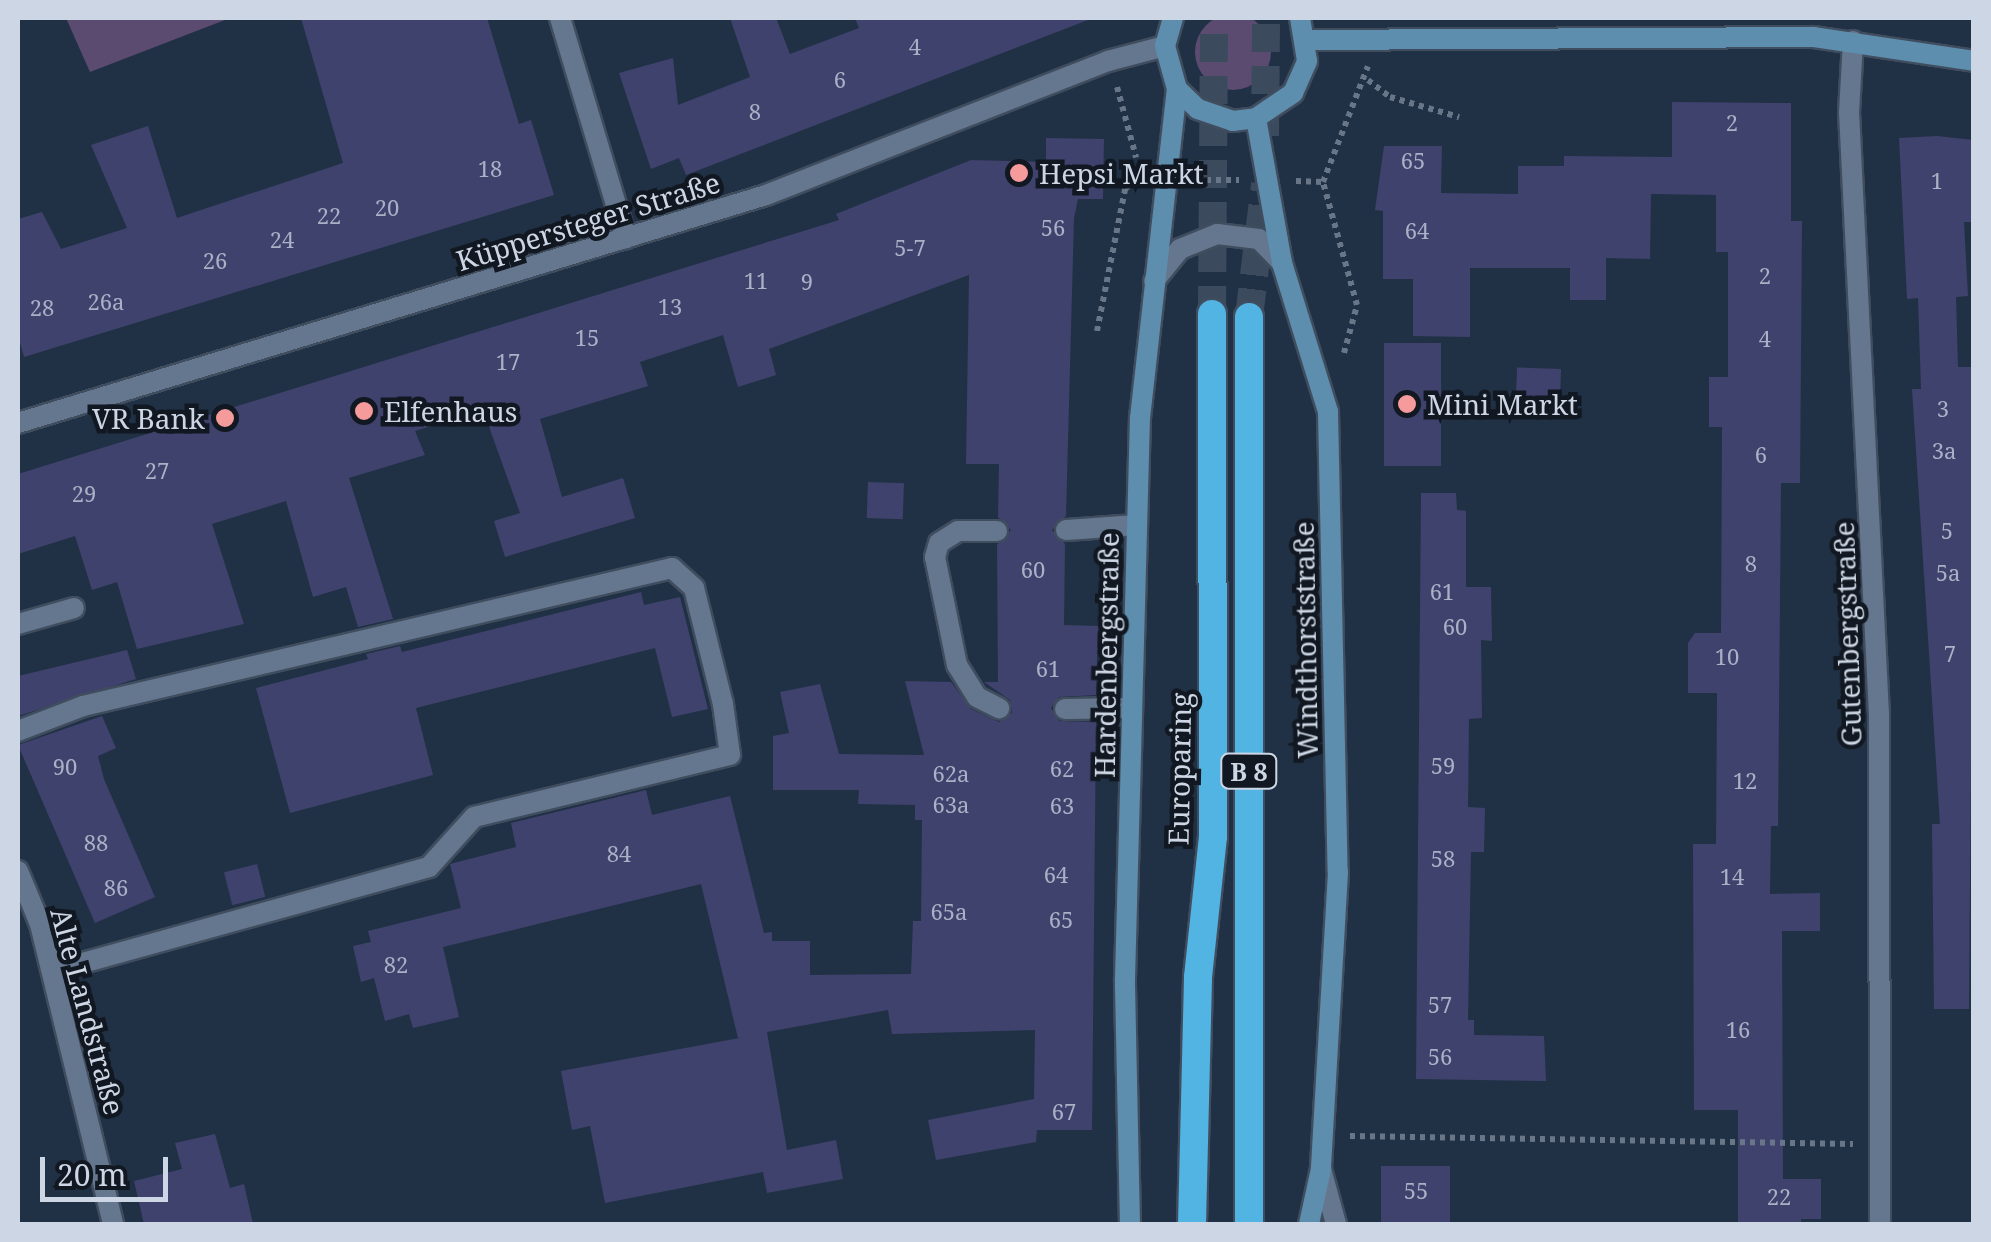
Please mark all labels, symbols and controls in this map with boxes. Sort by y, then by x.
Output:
house number: 4 [909,34,921,60]
house number: 6 [834,67,846,93]
house number: 8 [749,99,761,125]
house number: 2 [1726,110,1738,136]
house number: 65 [1401,148,1425,174]
house number: 18 [478,156,502,182]
place label: Hepsi Markt [1039,156,1204,190]
marker: Hepsi Markt [1008,162,1030,184]
street label: Küppersteger Straße [452,165,724,277]
house number: 1 [1931,168,1943,194]
house number: 20 [375,195,399,221]
house number: 22 [317,203,341,229]
house number: 56 [1041,215,1065,241]
house number: 64 [1405,218,1429,244]
house number: 24 [270,227,294,253]
house number: 5-7 [894,235,926,261]
house number: 26 [203,248,227,274]
house number: 2 [1759,263,1771,289]
house number: 11 [744,268,768,294]
house number: 9 [801,269,813,295]
house number: 26a [88,289,124,315]
house number: 13 [658,294,682,320]
house number: 28 [30,295,54,321]
house number: 15 [575,325,599,351]
house number: 4 [1759,326,1771,352]
house number: 17 [496,349,520,375]
place label: Mini Markt [1427,387,1578,421]
marker: Mini Markt [1396,393,1418,415]
place label: Elfenhaus [384,394,517,428]
house number: 3 [1937,396,1949,422]
marker: Elfenhaus [353,400,375,422]
place label: VR Bank [92,401,205,435]
marker: VR Bank [214,407,236,429]
house number: 3a [1932,438,1956,464]
house number: 6 [1755,442,1767,468]
house number: 27 [145,458,169,484]
house number: 29 [72,481,96,507]
house number: 5 [1941,518,1953,544]
street label: Windthorststraße [1286,521,1324,759]
street label: Gutenbergstraße [1826,521,1868,747]
street label: Hardenbergstraße [1087,532,1125,778]
house number: 8 [1745,551,1757,577]
house number: 60 [1021,557,1045,583]
house number: 5a [1936,560,1960,586]
house number: 61 [1430,579,1454,605]
house number: 60 [1443,614,1467,640]
house number: 7 [1944,641,1956,667]
house number: 10 [1715,644,1739,670]
house number: 61 [1036,656,1060,682]
street label: Europaring [1161,692,1197,846]
road number: B 8 [1219,751,1279,791]
house number: 59 [1431,753,1455,779]
house number: 90 [53,754,77,780]
house number: 62 [1050,756,1074,782]
house number: 62a [933,761,969,787]
house number: 12 [1733,768,1757,794]
house number: 63a [933,792,969,818]
house number: 63 [1050,793,1074,819]
house number: 88 [84,830,108,856]
house number: 84 [607,841,631,867]
house number: 58 [1431,846,1455,872]
house number: 64 [1044,862,1068,888]
house number: 14 [1720,864,1744,890]
house number: 86 [104,875,128,901]
house number: 65a [931,899,967,925]
street label: Alte Landstraße [44,904,132,1118]
house number: 65 [1049,907,1073,933]
house number: 82 [384,952,408,978]
house number: 57 [1428,992,1452,1018]
house number: 16 [1726,1017,1750,1043]
house number: 56 [1428,1044,1452,1070]
house number: 67 [1052,1099,1076,1125]
scale bar [45,1137,172,1199]
text: 20 m [57,1154,127,1195]
house number: 55 [1404,1178,1428,1204]
house number: 22 [1767,1184,1791,1210]

